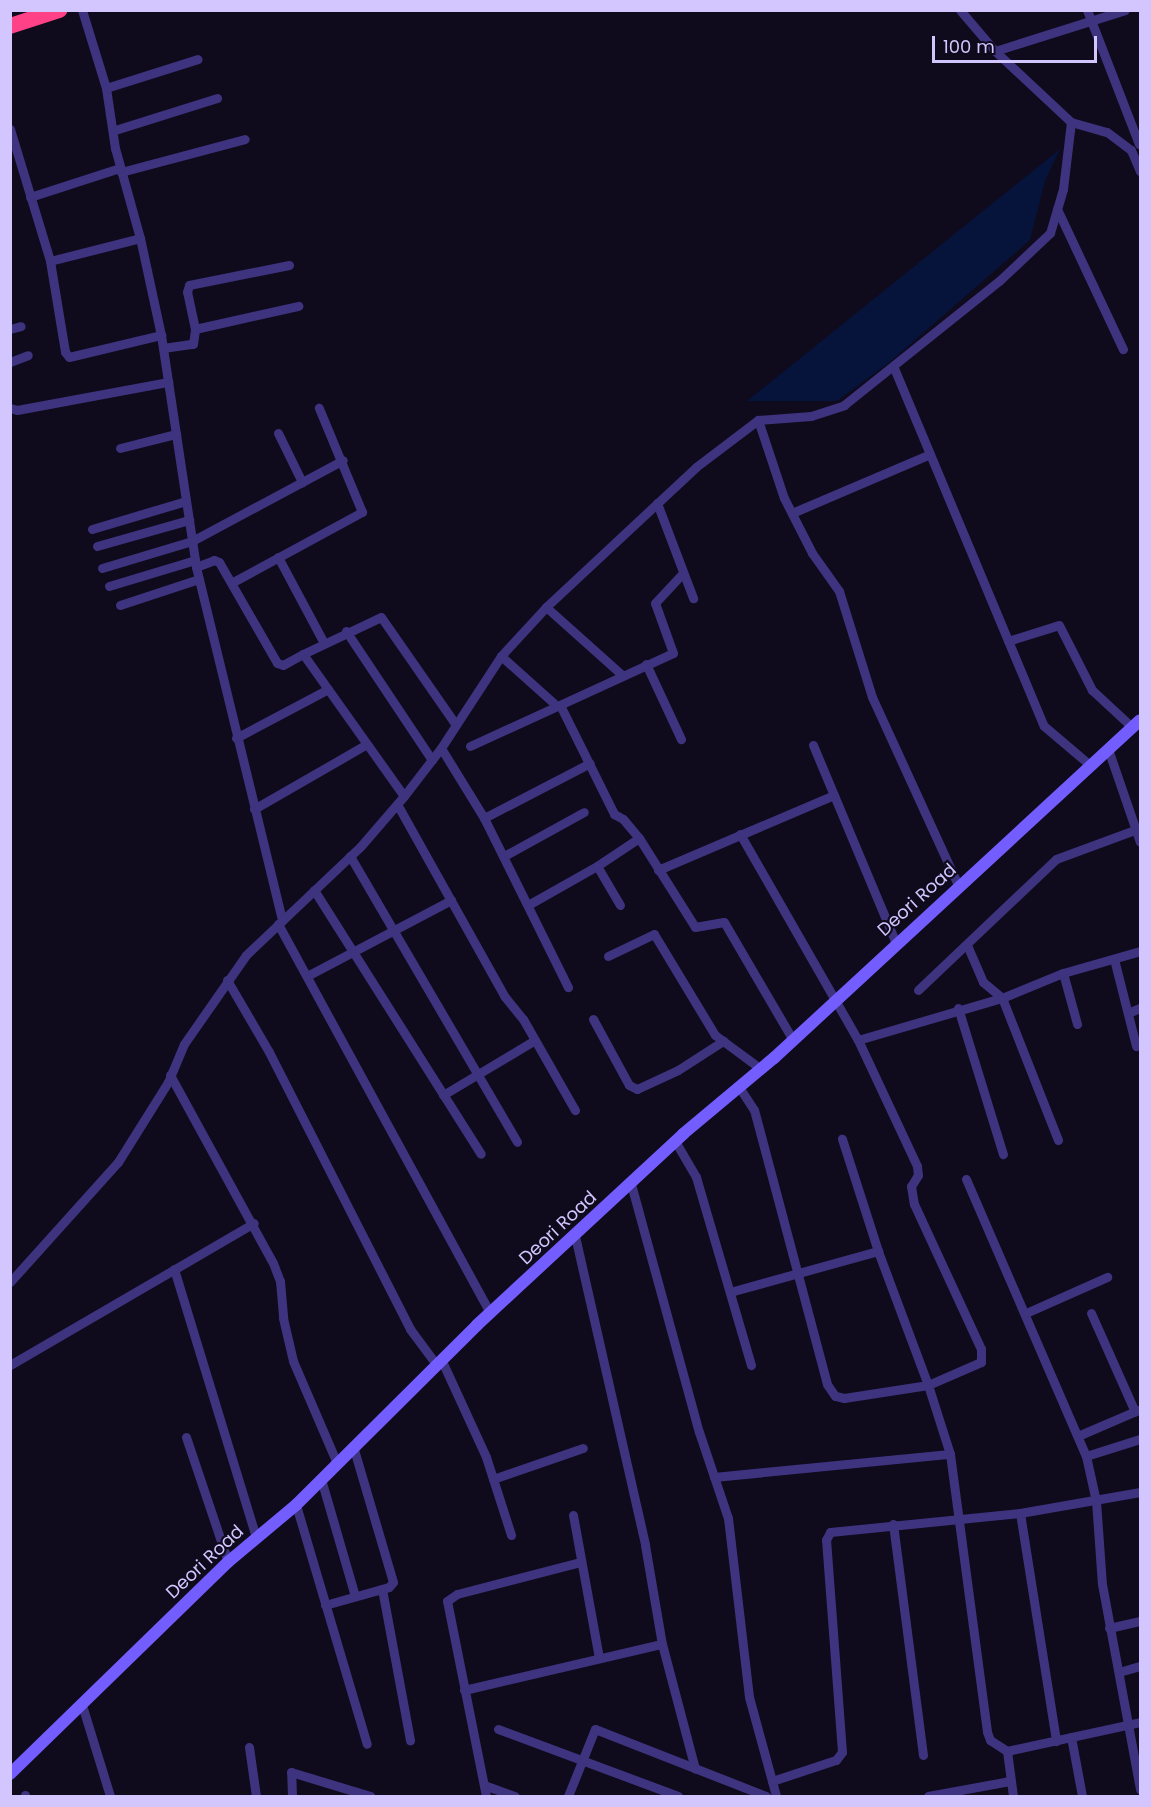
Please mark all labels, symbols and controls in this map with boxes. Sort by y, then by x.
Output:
scale bar [935,24,1100,62]
text: 100 m [943,34,995,59]
street label: Deori Road [873,859,961,941]
street label: Deori Road [515,1187,601,1269]
street label: Deori Road [162,1521,248,1603]

